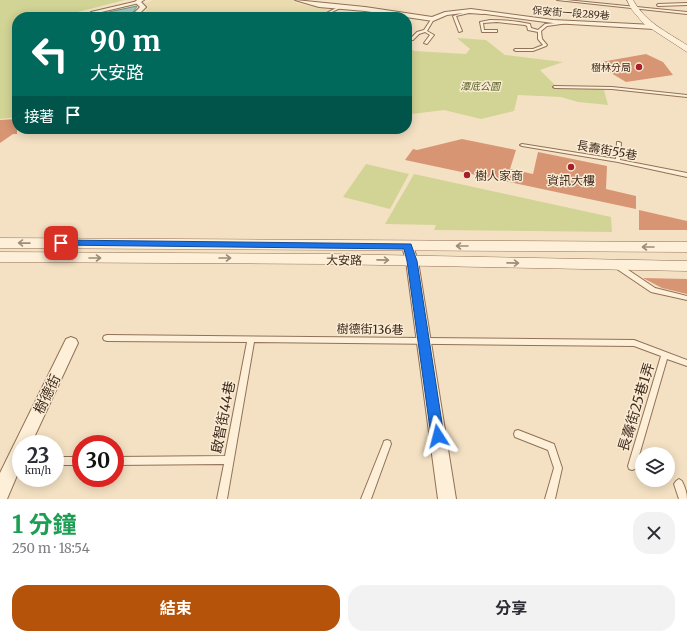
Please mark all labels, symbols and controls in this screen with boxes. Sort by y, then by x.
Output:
street label: 保安街一段289巷 [532,4,610,22]
text: 90 m [90,23,161,59]
icon: left [24,28,76,80]
text: 大安路 [90,61,144,84]
place label: 樹林分局 [591,61,631,74]
marker: 樹林分局 [634,62,644,72]
park label: 潭底公園 [460,80,502,93]
icon: arrive [62,104,84,126]
text: 接著 [24,107,54,126]
street label: 長壽街55巷 [575,137,639,163]
marker: 資訊大樓 [566,162,576,172]
place label: 樹人家商 [475,168,523,183]
marker: 樹人家商 [462,170,472,180]
place label: 資訊大樓 [547,173,595,188]
pin [44,226,78,260]
icon: arrive [50,232,72,254]
one-way arrow [18,239,31,247]
one-way arrow [456,242,469,250]
one-way arrow [642,243,655,251]
street label: 大安路 [326,252,362,268]
one-way arrow [88,254,101,262]
one-way arrow [218,254,231,262]
one-way arrow [376,256,389,264]
one-way arrow [506,259,519,267]
street label: 樹德街136巷 [336,321,404,337]
street label: 長壽街25巷1弄 [614,360,658,454]
street label: 樹德街 [30,371,64,417]
street label: 啟智街44巷 [207,379,239,455]
position arrow [417,415,459,457]
speed limit sign: 30 [72,435,124,487]
text: 23 [27,443,49,468]
map controls [635,447,675,487]
button: layers [635,447,675,487]
text: km/h [25,464,51,477]
text: 1 分鐘 [12,509,77,540]
button: close [633,512,675,554]
text: 250 m · 18:54 [12,540,90,557]
button: 結束 [12,585,340,631]
button: 分享 [348,585,675,631]

